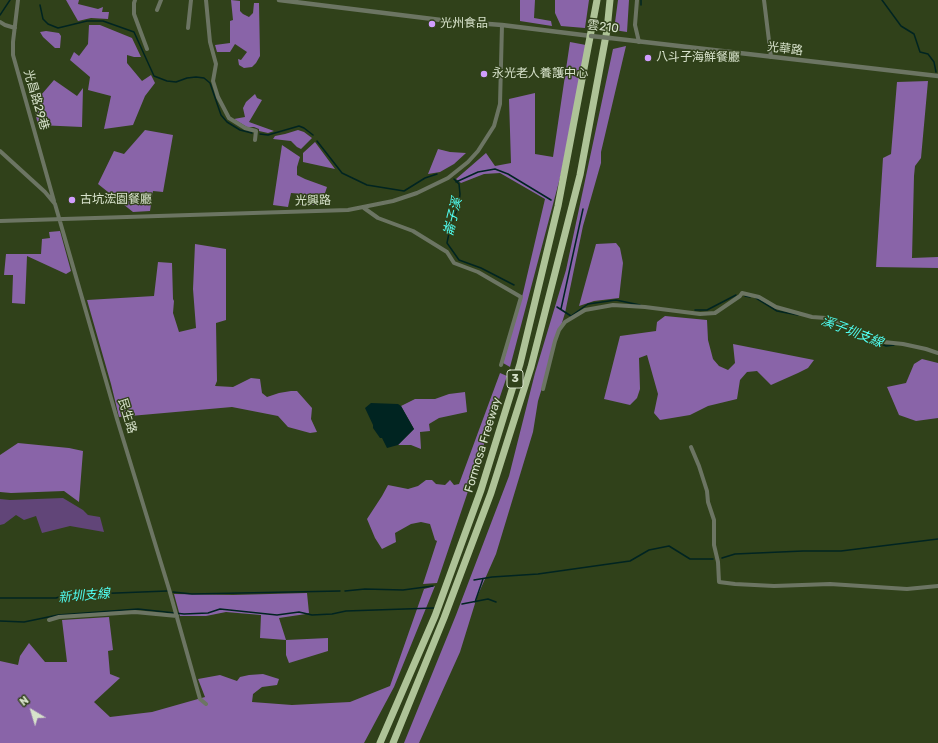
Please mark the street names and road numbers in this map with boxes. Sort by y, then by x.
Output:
street label: 雲210 [586,18,620,36]
street label: 光華路 [766,40,804,58]
street label: 光昌路29巷 [21,68,51,132]
street label: 光興路 [295,193,331,209]
road number: 3 [507,370,523,388]
street label: Formosa Freeway [462,396,504,494]
street label: 民生路 [115,397,139,435]

